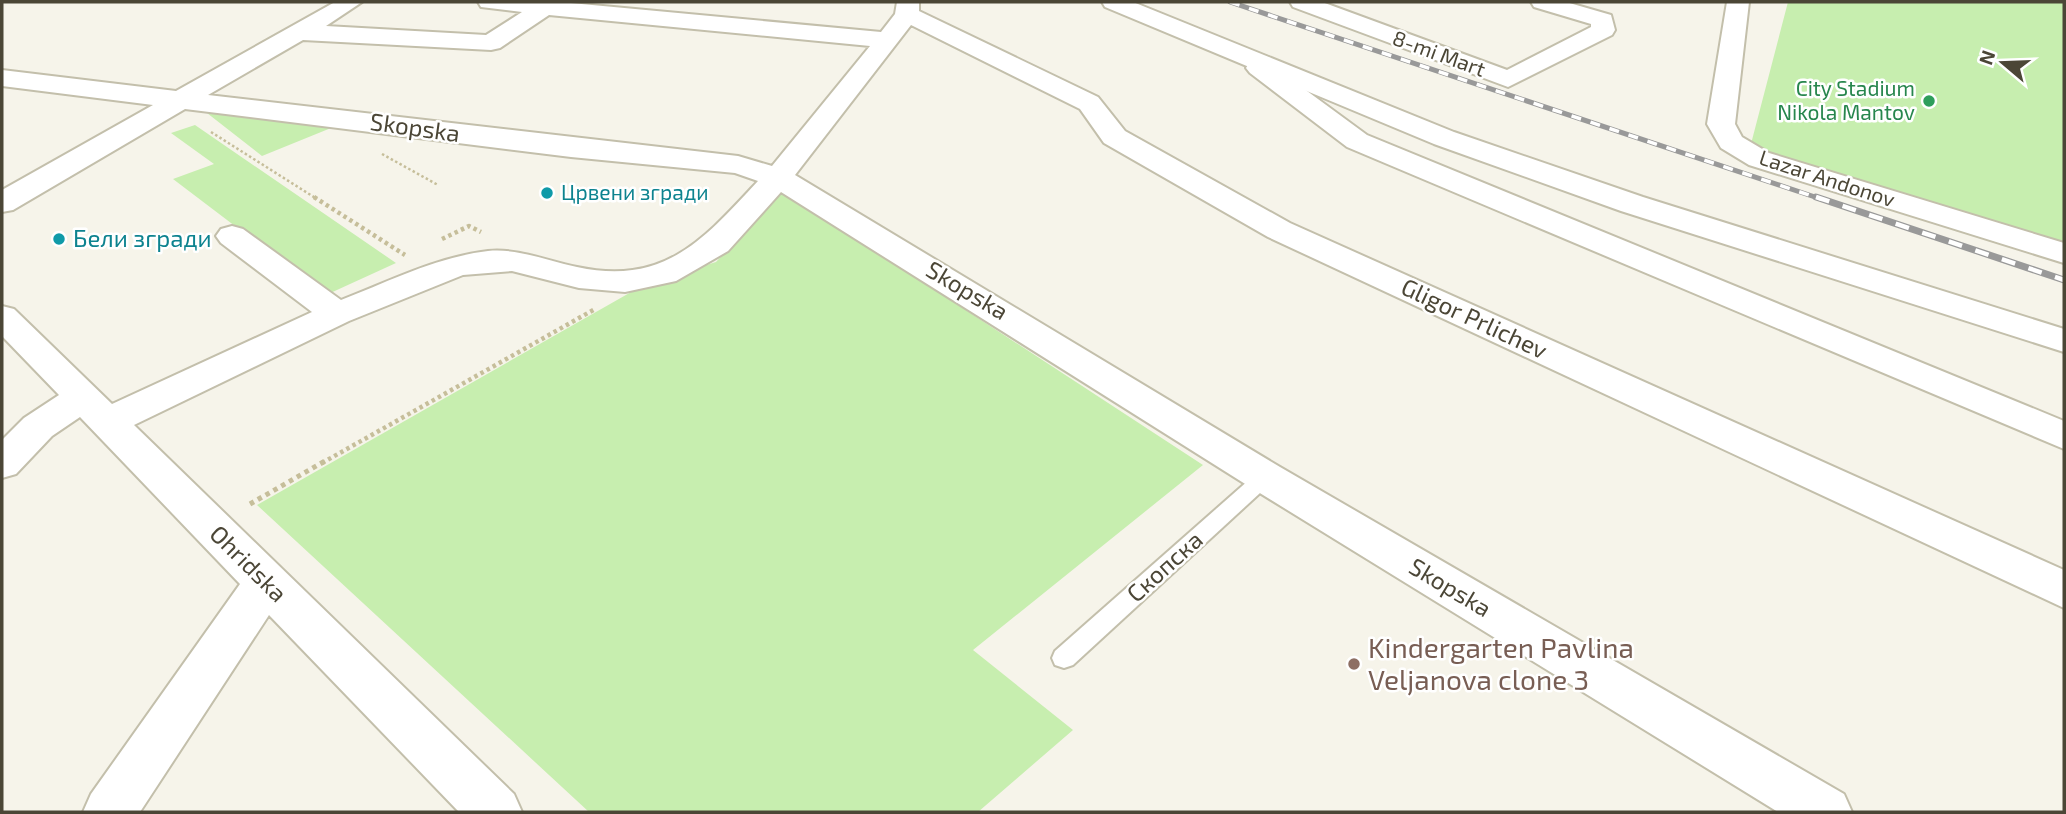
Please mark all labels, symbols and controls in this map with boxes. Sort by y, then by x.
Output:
street label: 8-mi Mart [1390,24,1489,81]
north arrow [1968,28,2038,98]
text: N [1973,47,2000,68]
place label: City Stadium Nikola Mantov [1777,75,1915,124]
marker: City Stadium Nikola Mantov [1921,93,1937,109]
street label: Skopska [368,106,462,147]
street label: Lazar Andonov [1757,144,1898,211]
place label: Црвени згради [561,179,709,204]
marker: Црвени згради [539,185,555,201]
place label: Бели згради [73,223,212,252]
marker: Бели згради [51,231,67,247]
street label: Skopska [922,254,1014,325]
street label: Gligor Prlichev [1397,271,1552,364]
street label: Ohridska [205,518,294,607]
street label: Скопска [1120,524,1208,607]
street label: Skopska [1405,551,1497,622]
place label: Kindergarten Pavlina Veljanova clone 3 [1368,630,1634,696]
marker: Kindergarten Pavlina Veljanova clone 3 [1346,656,1362,672]

